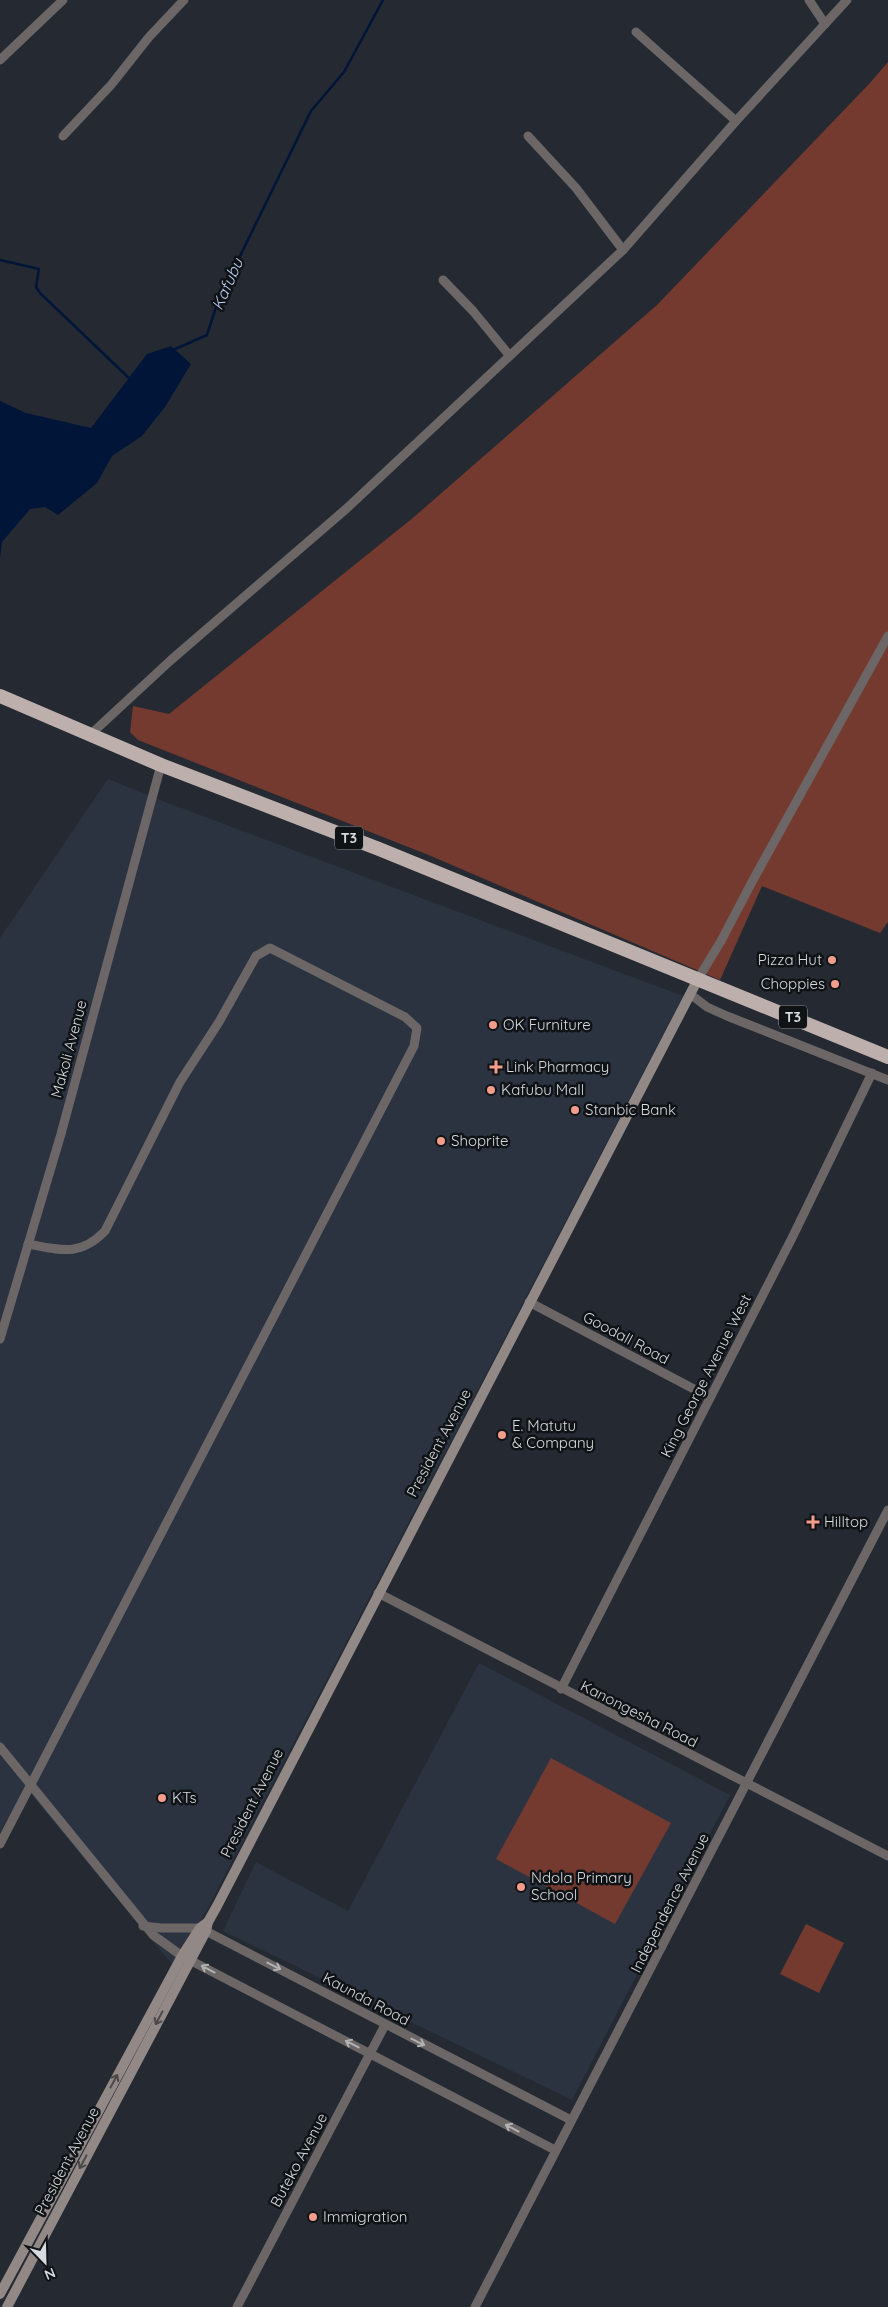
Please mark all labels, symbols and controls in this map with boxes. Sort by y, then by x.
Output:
water label: Kafubu [207,254,248,313]
road number: T3 [335,826,363,850]
place label: Pizza Hut [758,950,822,969]
marker: Pizza Hut [826,954,838,966]
place label: Choppies [761,974,825,993]
marker: Choppies [829,978,841,990]
street label: Makoli Avenue [46,998,91,1100]
road number: T3 [779,1006,807,1028]
place label: OK Furniture [503,1015,591,1034]
marker: OK Furniture [487,1019,499,1031]
place label: Link Pharmacy [506,1057,609,1076]
marker: Link Pharmacy [490,1061,502,1073]
place label: Kafubu Mall [501,1080,584,1099]
marker: Kafubu Mall [485,1084,497,1096]
place label: Stanbic Bank [585,1100,676,1119]
marker: Stanbic Bank [569,1104,581,1116]
place label: Shoprite [451,1131,509,1150]
marker: Shoprite [435,1135,447,1147]
street label: King George Avenue West [656,1291,755,1461]
street label: Goodall Road [580,1307,673,1368]
street label: President Avenue [402,1385,475,1500]
place label: E. Matutu & Company [512,1416,594,1452]
marker: E. Matutu & Company [496,1429,508,1441]
place label: Hilltop [824,1512,868,1531]
marker: Hilltop [806,1515,820,1529]
street label: Kanongesha Road [577,1676,701,1751]
street label: President Avenue [216,1745,287,1860]
place label: KTs [172,1788,197,1807]
marker: KTs [156,1792,168,1804]
street label: Independence Avenue [626,1830,713,1976]
place label: Ndola Primary School [531,1868,632,1904]
marker: Ndola Primary School [515,1881,527,1893]
one-way arrow [266,1962,281,1971]
one-way arrow [201,1964,216,1973]
street label: Kaunda Road [319,1968,413,2029]
one-way arrow [154,2011,164,2026]
one-way arrow [410,2037,425,2047]
one-way arrow [345,2039,360,2048]
one-way arrow [110,2075,120,2089]
street label: President Avenue [30,2103,103,2218]
street label: Buteko Avenue [266,2109,331,2210]
one-way arrow [505,2122,520,2132]
one-way arrow [78,2154,87,2169]
place label: Immigration [323,2207,407,2226]
marker: Immigration [307,2211,319,2223]
north arrow [20,2237,70,2287]
text: N [42,2264,58,2284]

